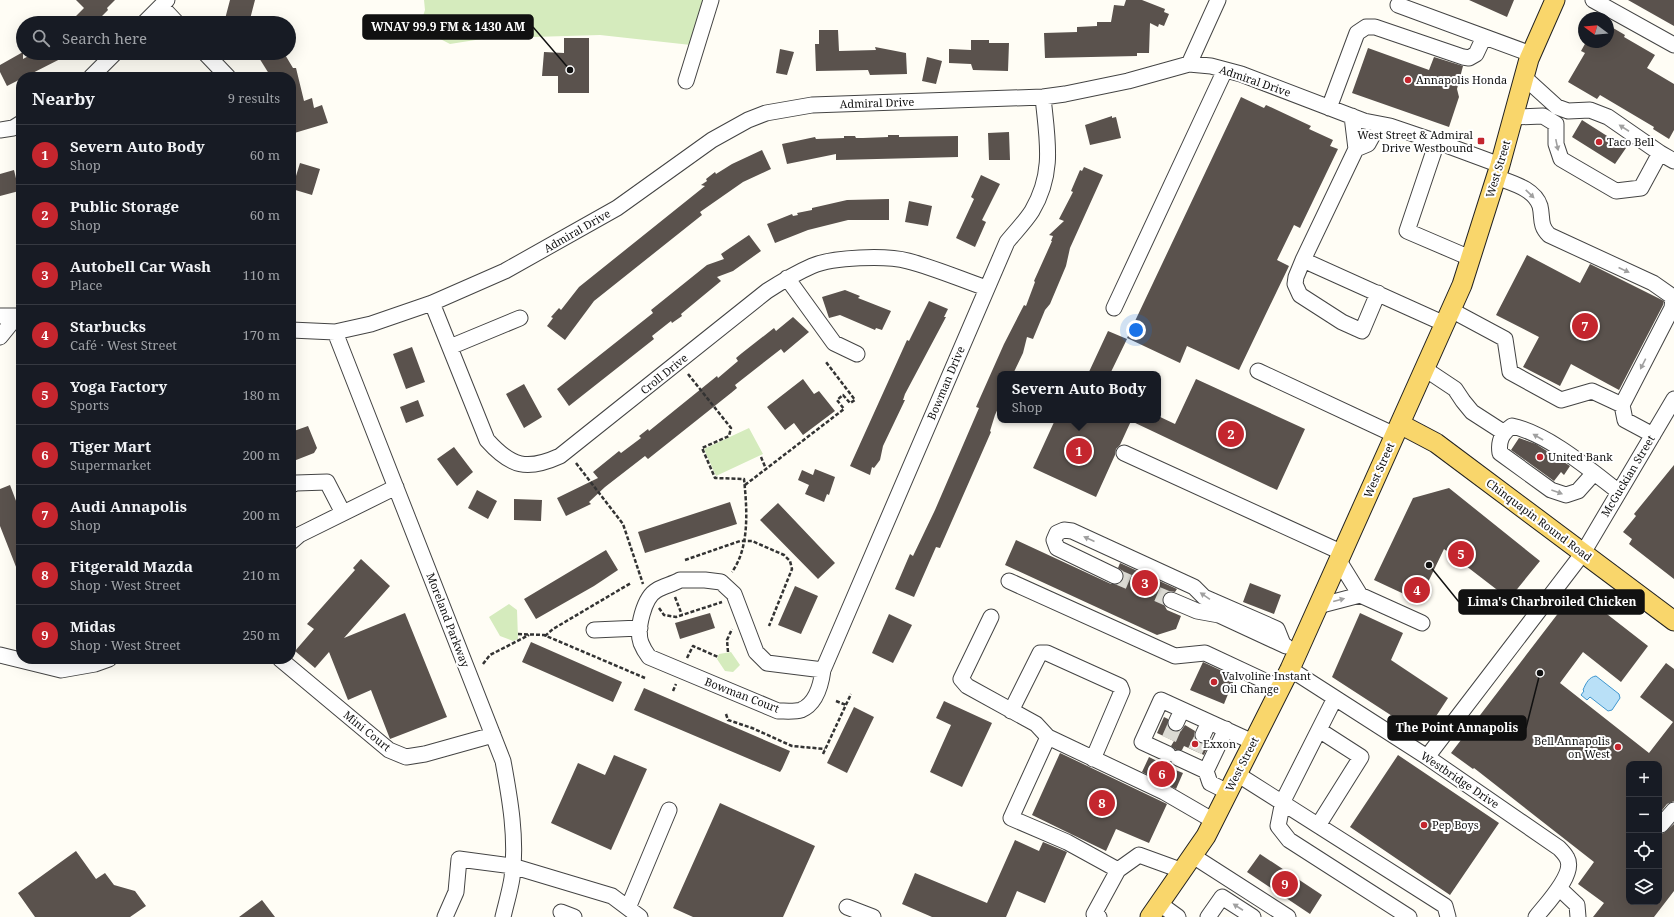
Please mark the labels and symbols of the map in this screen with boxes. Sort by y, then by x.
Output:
north arrow [1578,12,1614,48]
callout: WNAV 99.9 FM & 1430 AM [363,15,533,39]
text: WNAV 99.9 FM & 1430 AM [371,18,526,35]
street label: Admiral Drive [1217,61,1293,100]
place label: Annapolis Honda [1416,72,1507,87]
marker: Annapolis Honda [1403,75,1413,85]
street label: Admiral Drive [839,94,915,111]
one-way arrow [1618,124,1630,131]
place label: West Street & Admiral Drive Westbound [1357,127,1474,155]
place label: Taco Bell [1607,134,1655,149]
marker: West Street & Admiral Drive Westbound [1476,136,1486,146]
marker: Taco Bell [1594,137,1604,147]
street label: West Street [1482,138,1513,199]
one-way arrow [1555,139,1561,152]
one-way arrow [1525,190,1535,199]
street label: Admiral Drive [541,205,613,256]
one-way arrow [1618,267,1630,273]
pin: 7 [1572,311,1598,341]
your location [1126,320,1146,340]
street label: Bowman Drive [923,344,968,422]
street label: Croll Drive [637,350,691,397]
one-way arrow [1640,358,1646,370]
pin: 2 [1218,419,1244,449]
street label: McGuckian Street [1597,432,1658,519]
one-way arrow [1532,433,1543,440]
pin: 1 [1066,436,1092,466]
street label: West Street [1360,440,1397,500]
place label: United Bank [1548,449,1613,464]
marker: United Bank [1535,452,1545,462]
street label: Chinquapin Round Road [1484,475,1595,564]
one-way arrow [1551,489,1563,495]
one-way arrow [1084,536,1095,542]
pin: 5 [1448,539,1474,569]
pin: 3 [1132,568,1158,598]
street label: Moreland Parkway [424,570,474,670]
pin: 4 [1404,575,1430,605]
callout: Lima's Charbroiled Chicken [1459,590,1644,614]
one-way arrow [1200,592,1210,600]
text: Lima's Charbroiled Chicken [1467,593,1637,610]
one-way arrow [1334,597,1346,603]
place label: Valvoline Instant Oil Change [1222,668,1311,696]
street label: Bowman Court [703,673,782,716]
marker: Valvoline Instant Oil Change [1209,677,1219,687]
street label: Mini Court [341,707,394,754]
callout: The Point Annapolis [1388,716,1526,740]
text: The Point Annapolis [1396,719,1519,736]
place label: Bell Annapolis on West [1534,733,1610,761]
street label: West Street [1221,734,1262,794]
place label: Exxon [1203,736,1236,751]
marker: Exxon [1190,739,1200,749]
marker: Bell Annapolis on West [1613,742,1623,752]
street label: Westbridge Drive [1418,748,1502,811]
pin: 6 [1149,759,1175,789]
pin: 8 [1089,788,1115,818]
place label: Pep Boys [1432,817,1479,832]
marker: Pep Boys [1419,820,1429,830]
pin: 9 [1272,869,1298,899]
one-way arrow [1232,903,1243,911]

